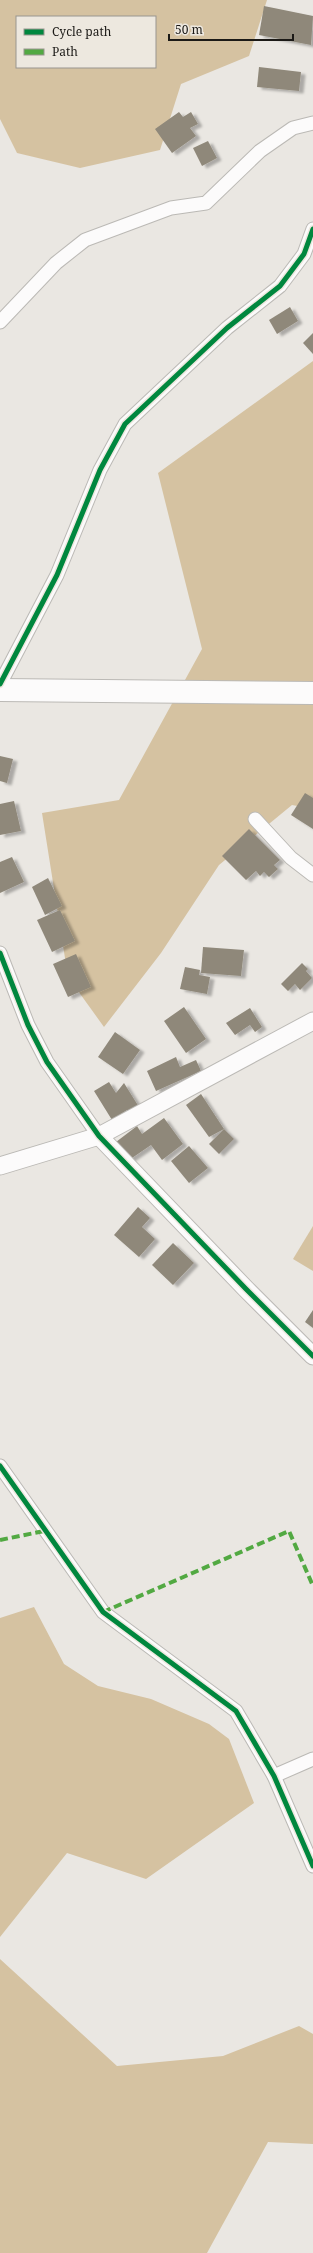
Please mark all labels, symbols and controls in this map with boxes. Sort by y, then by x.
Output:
legend [16,16,156,68]
scale bar [169,16,293,42]
text: 50 m [175,21,203,38]
text: Cycle path [52,23,112,40]
text: Path [52,43,78,60]

